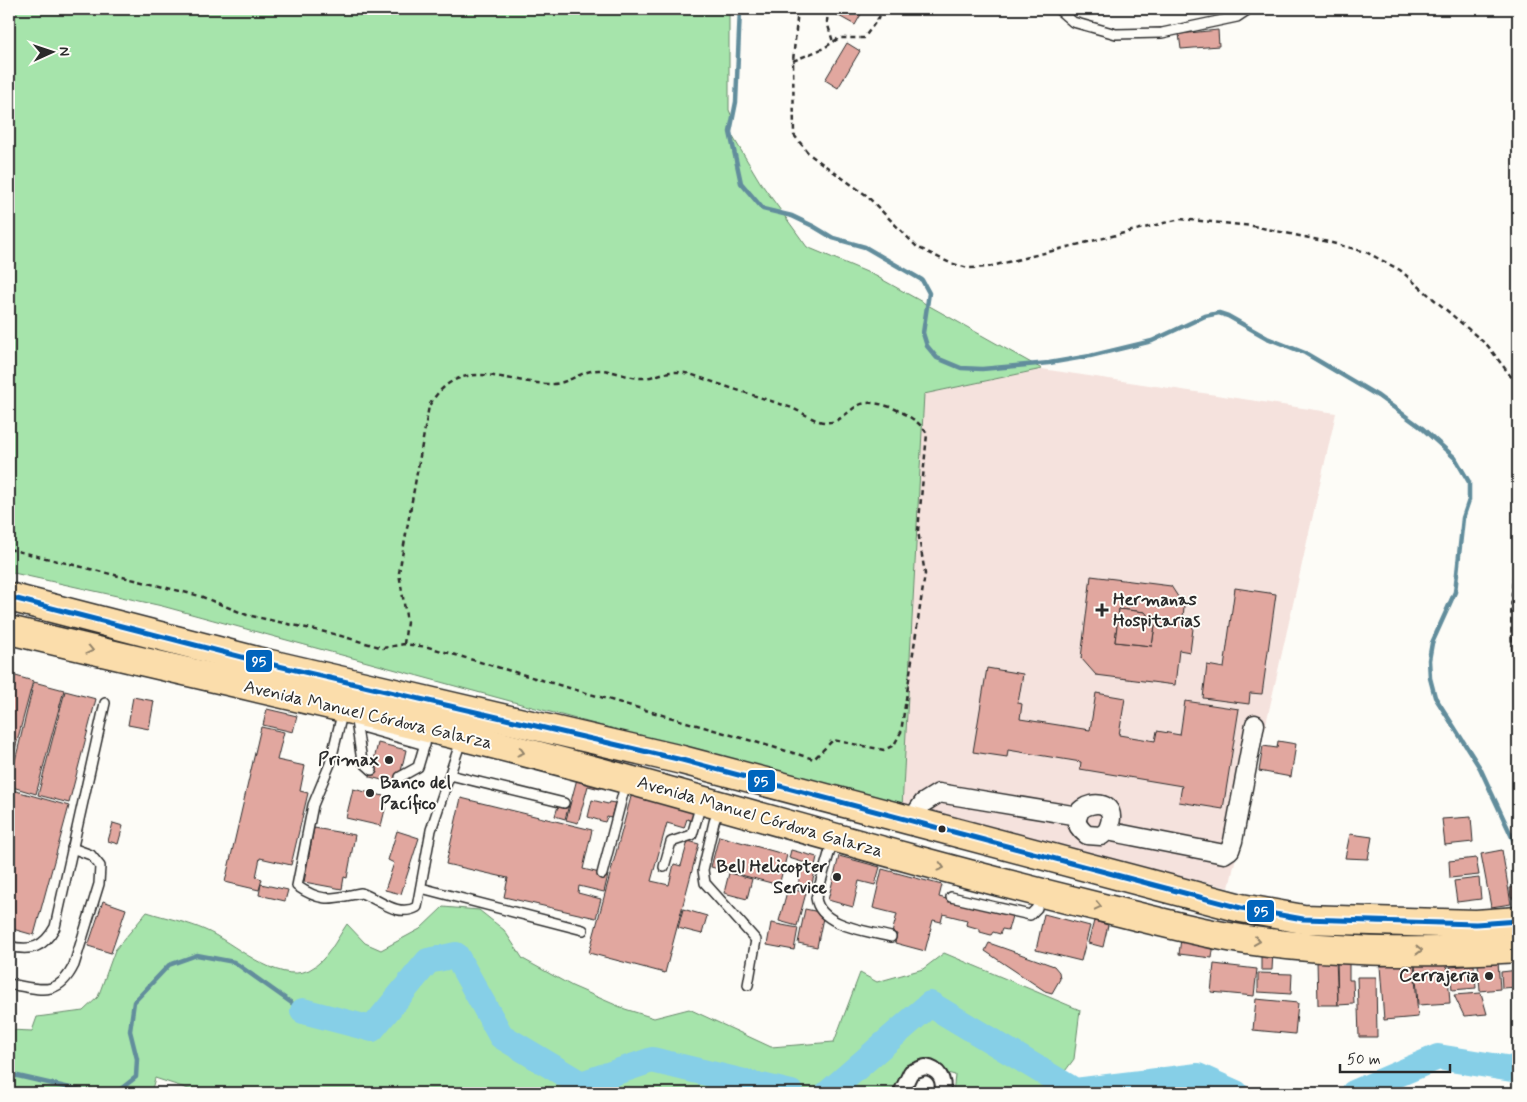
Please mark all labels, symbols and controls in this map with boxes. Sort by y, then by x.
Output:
north arrow [28,28,78,78]
text: N [55,46,73,57]
place label: Hermanas Hospitarias [1113,588,1200,633]
marker: Hermanas Hospitarias [1095,603,1109,617]
one-way arrow [86,644,95,655]
line badge: 95 [245,649,273,673]
text: 95 [252,653,267,671]
street label: Avenida Manuel Córdova Galarza [241,675,495,755]
one-way arrow [516,746,524,756]
place label: Primax [318,748,380,772]
marker: Primax [383,754,395,766]
line badge: 95 [747,769,776,793]
street label: Avenida Manuel Córdova Galarza [634,770,886,864]
place label: Banco del Pacífico [380,771,452,816]
text: 95 [754,773,769,791]
marker: Banco del Pacífico [364,787,376,799]
unlabelled marker [937,824,947,834]
place label: Bell Helicopter Service [716,855,828,900]
one-way arrow [936,861,945,872]
marker: Bell Helicopter Service [831,871,843,883]
line badge: 95 [1246,899,1275,923]
one-way arrow [1094,900,1103,911]
text: 95 [1254,903,1269,921]
one-way arrow [1253,935,1261,946]
one-way arrow [1416,945,1423,955]
place label: Cerrajeria [1399,964,1479,988]
marker: Cerrajeria [1483,970,1495,982]
scale bar [1340,1042,1450,1074]
text: 50 m [1347,1050,1381,1070]

